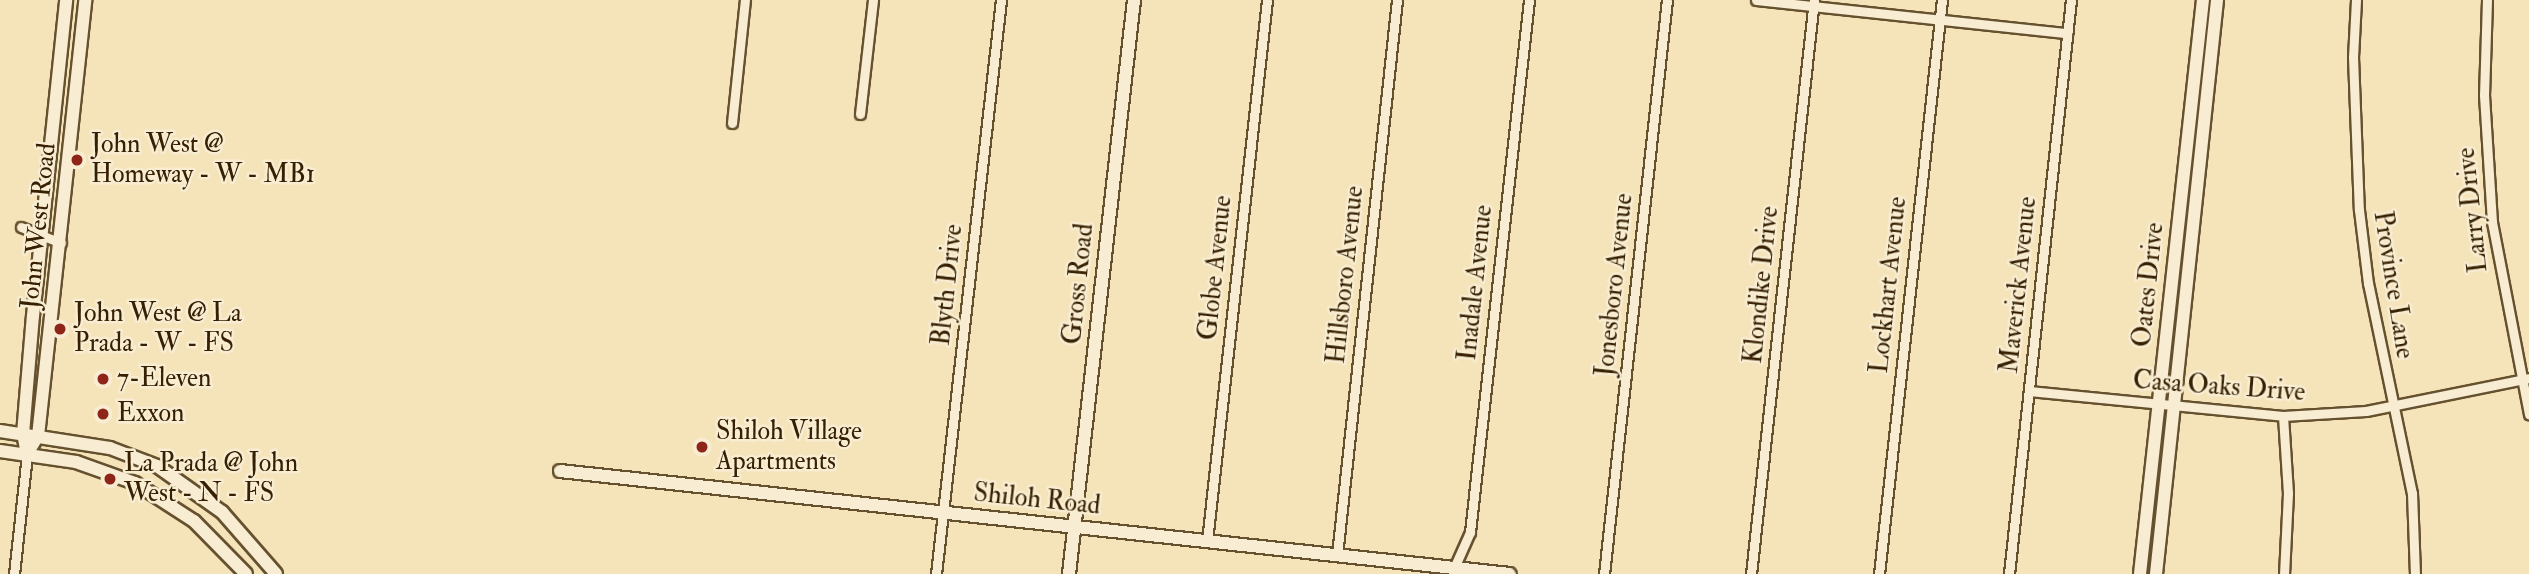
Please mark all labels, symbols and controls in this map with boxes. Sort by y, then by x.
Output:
place label: John West @ Homeway - W - MB1 [91,129,315,190]
street label: John West Road [15,141,63,311]
street label: Larry Drive [2451,146,2495,274]
marker: John West @ Homeway - W - MB1 [69,152,85,168]
street label: Hillsboro Avenue [1321,185,1371,365]
street label: Jonesboro Avenue [1590,192,1640,378]
street label: Globe Avenue [1193,194,1239,342]
street label: Lockhart Avenue [1864,195,1914,375]
street label: Maverick Avenue [1994,195,2044,375]
street label: Inadale Avenue [1452,204,1500,362]
street label: Klondike Drive [1738,205,1786,365]
street label: Province Lane [2366,209,2420,361]
street label: Oates Drive [2127,221,2171,349]
street label: Gross Road [1057,222,1101,346]
street label: Blyth Drive [926,223,970,347]
place label: John West @ La Prada - W - FS [74,298,242,360]
marker: John West @ La Prada - W - FS [52,321,68,337]
place label: 7-Eleven [117,363,211,395]
street label: Casa Oaks Drive [2132,365,2306,409]
marker: 7-Eleven [95,371,111,387]
place label: Exxon [117,398,184,430]
marker: Exxon [95,406,111,422]
place label: Shiloh Village Apartments [716,416,862,478]
marker: Shiloh Village Apartments [694,439,710,455]
place label: La Prada @ John West - N - FS [124,448,298,510]
marker: La Prada @ John West - N - FS [102,471,118,487]
street label: Shiloh Road [972,478,1102,522]

